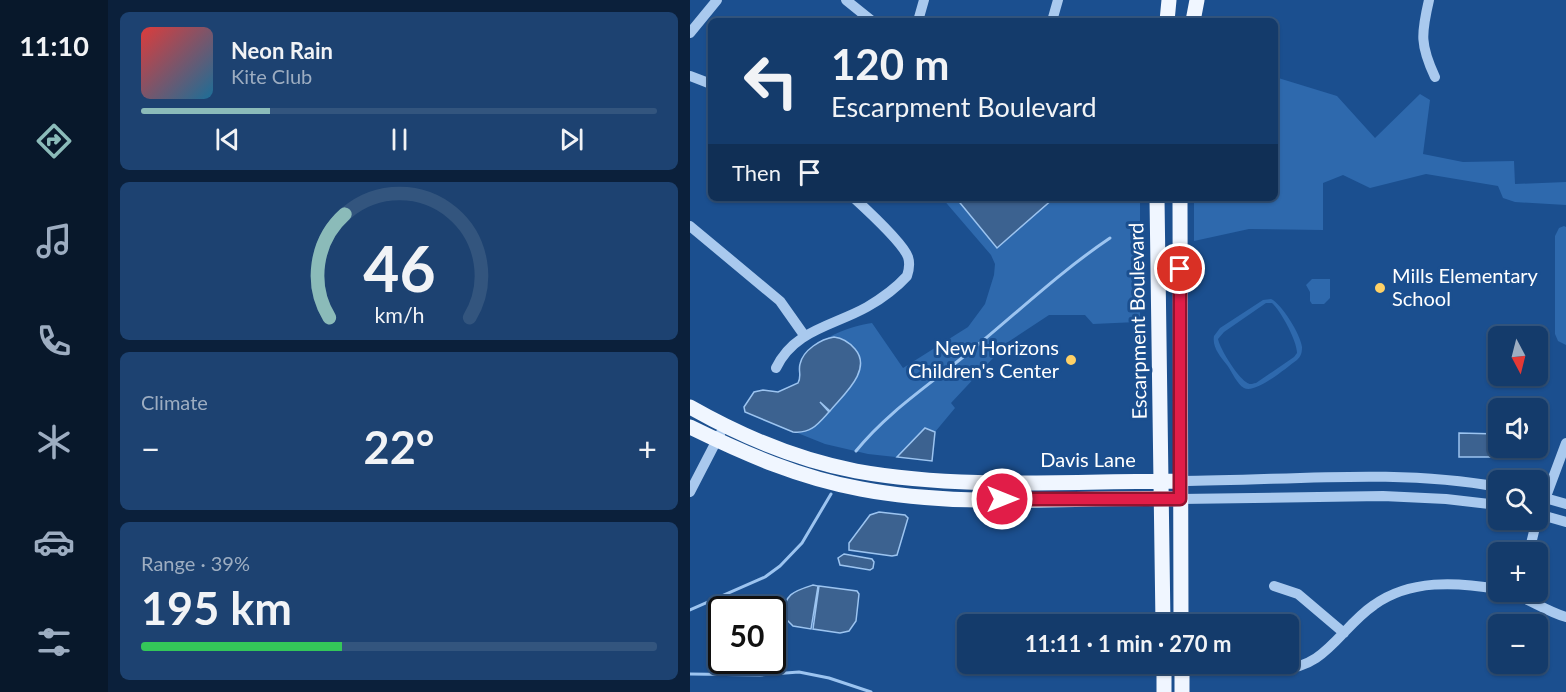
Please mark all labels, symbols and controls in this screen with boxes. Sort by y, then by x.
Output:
text: 11:10 [19,29,89,62]
text: Neon Rain [231,37,333,64]
text: 120 m [831,39,949,89]
icon: left [732,42,810,120]
text: Kite Club [231,64,312,88]
text: Escarpment Boulevard [831,90,1097,123]
icon: directions [33,120,75,162]
icon: previous [211,123,244,156]
icon: pause [383,123,416,156]
icon: next [555,123,588,156]
icon: arrive [793,156,826,189]
text: Then [732,159,781,186]
icon: music [33,220,75,262]
street label: Escarpment Boulevard [1123,222,1151,420]
text: 46 [363,230,435,305]
pin [1154,243,1205,294]
icon: arrive [1163,252,1196,285]
place label: Mills Elementary School [1392,263,1539,310]
marker: Mills Elementary School [1373,281,1387,295]
text: km/h [374,302,424,328]
icon: phone [33,320,75,362]
north arrow [1488,326,1548,386]
map controls [1488,326,1548,674]
place label: New Horizons Children's Center [908,335,1060,382]
marker: New Horizons Children's Center [1064,353,1078,367]
text: Climate [141,390,208,414]
button: sound [1488,398,1548,458]
text: 22° [364,420,434,474]
icon: climate [33,421,75,463]
text: − [141,428,160,468]
text: + [638,428,657,468]
street label: Davis Lane [1040,447,1136,471]
position arrow [970,467,1034,531]
button: search [1488,470,1548,530]
icon: car [33,521,75,563]
button: + [1488,542,1548,602]
text: Range · 39% [141,551,250,575]
text: 195 km [141,581,292,635]
speed limit sign: 50 [708,596,786,674]
button: − [1488,614,1548,674]
icon: filters [33,621,75,663]
text: 11:11 · 1 min · 270 m [1025,630,1231,657]

